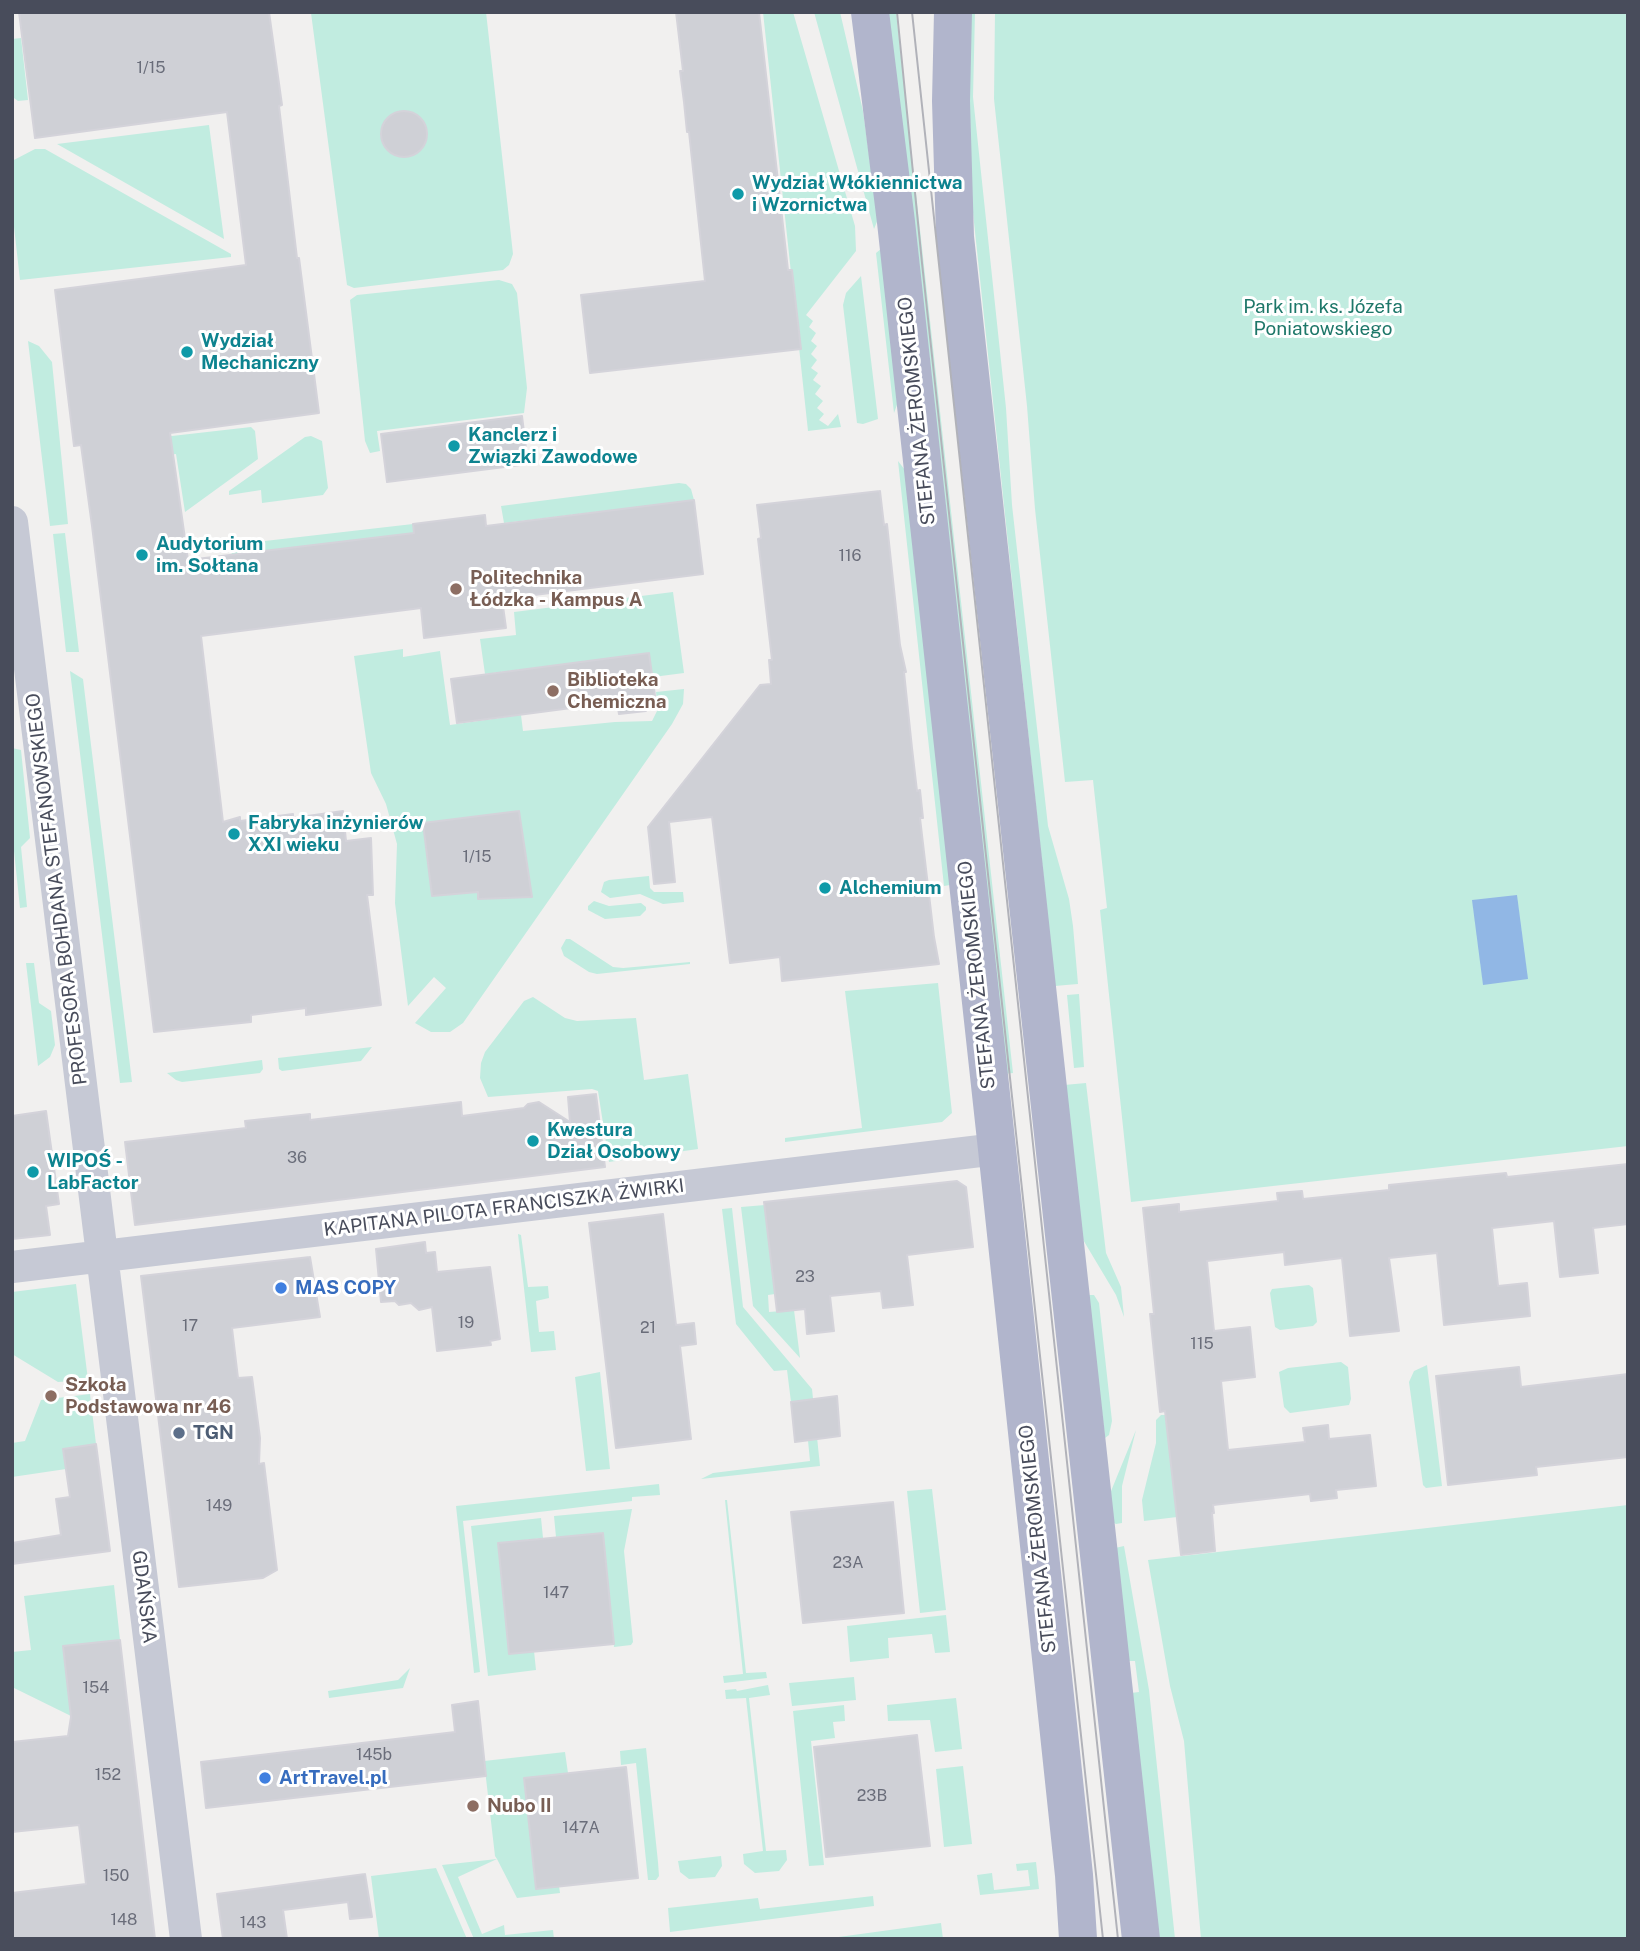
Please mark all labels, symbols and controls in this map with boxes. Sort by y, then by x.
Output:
house number: 1/15 [137,58,165,78]
place label: Wydział Włókiennictwa i Wzornictwa [752,172,963,216]
marker: Wydział Włókiennictwa i Wzornictwa [730,186,746,202]
street label: STEFANA ŻEROMSKIEGO [894,296,940,526]
park label: Park im. ks. Józefa Poniatowskiego [1243,296,1403,340]
place label: Wydział Mechaniczny [201,330,319,374]
marker: Wydział Mechaniczny [179,344,195,360]
place label: Kanclerz i Związki Zawodowe [468,424,638,468]
marker: Kanclerz i Związki Zawodowe [446,438,462,454]
place label: Audytorium im. Sołtana [156,533,263,577]
house number: 116 [839,546,861,566]
marker: Audytorium im. Sołtana [134,547,150,563]
place label: Politechnika Łódzka - Kampus A [470,567,642,611]
marker: Politechnika Łódzka - Kampus A [448,581,464,597]
place label: Biblioteka Chemiczna [567,669,666,713]
marker: Biblioteka Chemiczna [545,683,561,699]
street label: PROFESORA BOHDANA STEFANOWSKIEGO [22,692,92,1086]
place label: Fabryka inżynierów XXI wieku [248,812,424,856]
marker: Fabryka inżynierów XXI wieku [226,826,242,842]
house number: 1/15 [463,847,491,867]
street label: STEFANA ŻEROMSKIEGO [954,860,1000,1090]
place label: Alchemium [839,877,941,899]
marker: Alchemium [817,880,833,896]
place label: Kwestura Dział Osobowy [547,1119,681,1163]
marker: Kwestura Dział Osobowy [525,1133,541,1149]
house number: 36 [287,1148,307,1168]
place label: WIPOŚ - LabFactor [47,1150,139,1194]
marker: WIPOŚ - LabFactor [25,1164,41,1180]
street label: KAPITANA PILOTA FRANCISZKA ŻWIRKI [322,1175,686,1241]
house number: 23 [795,1267,815,1287]
place label: MAS COPY [295,1277,396,1299]
marker: MAS COPY [273,1280,289,1296]
house number: 19 [458,1313,474,1333]
house number: 17 [182,1316,198,1336]
house number: 21 [640,1318,656,1338]
house number: 115 [1190,1334,1214,1354]
place label: Szkoła Podstawowa nr 46 [65,1374,231,1418]
marker: Szkoła Podstawowa nr 46 [43,1388,59,1404]
place label: TGN [193,1422,234,1444]
street label: STEFANA ŻEROMSKIEGO [1015,1424,1061,1654]
marker: TGN [171,1425,187,1441]
house number: 149 [206,1496,232,1516]
street label: GDAŃSKA [127,1549,161,1645]
house number: 23A [833,1553,863,1573]
house number: 147 [543,1583,569,1603]
house number: 154 [83,1678,109,1698]
house number: 145b [356,1745,392,1765]
house number: 152 [95,1765,121,1785]
place label: ArtTravel.pl [279,1767,388,1789]
marker: ArtTravel.pl [257,1770,273,1786]
house number: 23B [857,1786,887,1806]
place label: Nubo II [487,1795,552,1817]
marker: Nubo II [465,1798,481,1814]
house number: 147A [562,1818,600,1838]
house number: 150 [103,1866,129,1886]
house number: 148 [111,1910,137,1930]
house number: 143 [240,1913,266,1933]

